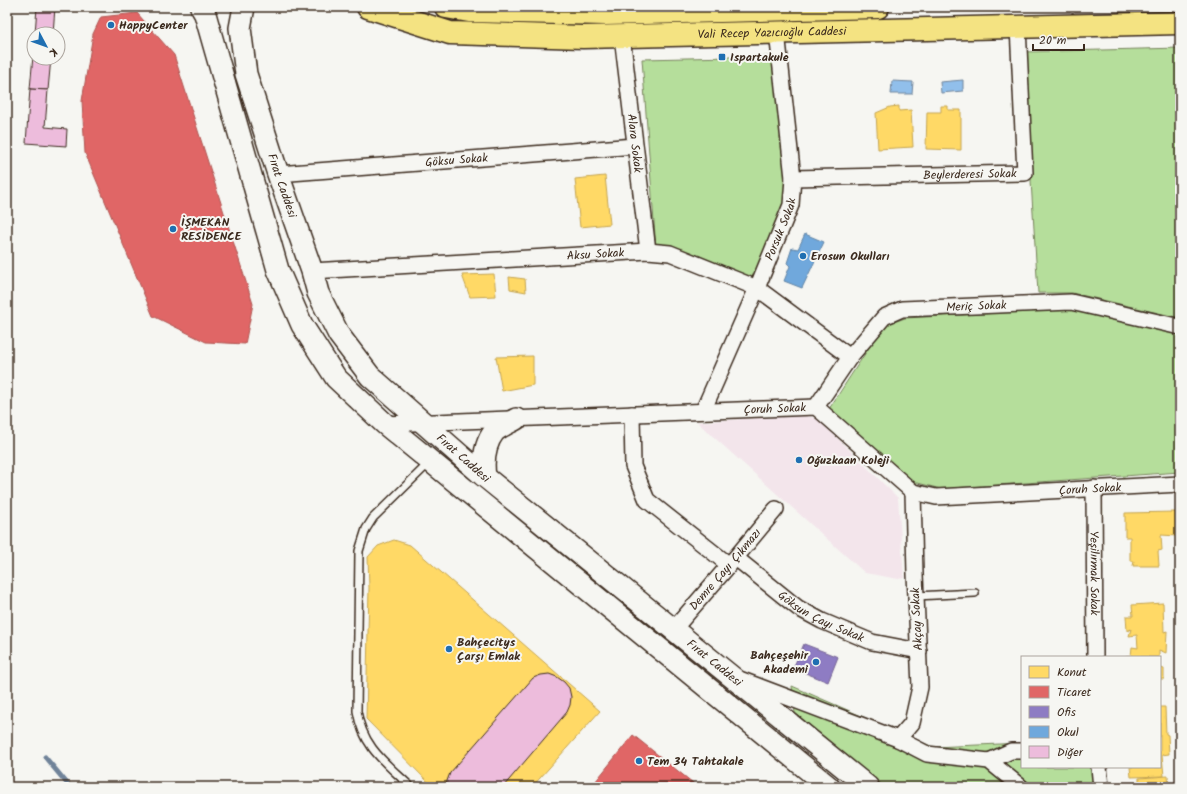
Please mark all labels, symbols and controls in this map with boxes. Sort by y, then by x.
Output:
place label: HappyCenter [119,16,188,35]
marker: HappyCenter [106,20,116,30]
street label: Vali Recep Yazıcıoğlu Caddesi [697,21,848,44]
north arrow [26,26,66,66]
scale bar [1033,26,1084,52]
text: 20 m [1039,31,1067,50]
text: K [44,44,62,61]
place label: Ispartakule [730,48,789,67]
marker: Ispartakule [717,52,727,62]
street label: Alara Sokak [622,113,648,174]
street label: Göksu Sokak [424,148,489,172]
street label: Fırat Caddesi [263,151,302,221]
street label: Beylerderesi Sokak [923,164,1017,185]
street label: Porsuk Sokak [760,197,801,263]
place label: İŞMEKAN RESİDENCE [181,213,243,246]
marker: İŞMEKAN RESİDENCE [168,224,178,234]
street label: Aksu Sokak [566,243,625,265]
place label: Erosun Okulları [811,247,889,266]
marker: Erosun Okulları [798,251,808,261]
street label: Meriç Sokak [946,295,1007,317]
street label: Çoruh Sokak [743,398,807,419]
street label: Fırat Caddesi [432,429,495,488]
place label: Oğuzkaan Koleji [807,451,890,470]
marker: Oğuzkaan Koleji [794,455,804,465]
street label: Çoruh Sokak [1058,478,1122,500]
street label: Demre Çayı Çıkmazı [684,524,766,615]
street label: Yeşilırmak Sokak [1085,531,1104,616]
street label: Göksun Çayı Sokak [774,586,867,647]
street label: Akçay Sokak [906,587,928,651]
place label: Bahçecitys Çarşı Emlak [457,633,521,666]
street label: Fırat Caddesi [683,634,747,692]
marker: Bahçecitys Çarşı Emlak [444,644,454,654]
place label: Bahçeşehir Akademi [750,646,809,679]
legend [1021,656,1161,768]
marker: Bahçeşehir Akademi [811,657,821,667]
text: Konut [1057,663,1087,682]
text: Ticaret [1057,683,1092,702]
text: Ofis [1057,703,1076,722]
text: Okul [1057,723,1079,742]
text: Diğer [1057,743,1084,762]
place label: Tem 34 Tahtakale [647,752,744,771]
marker: Tem 34 Tahtakale [634,756,644,766]

